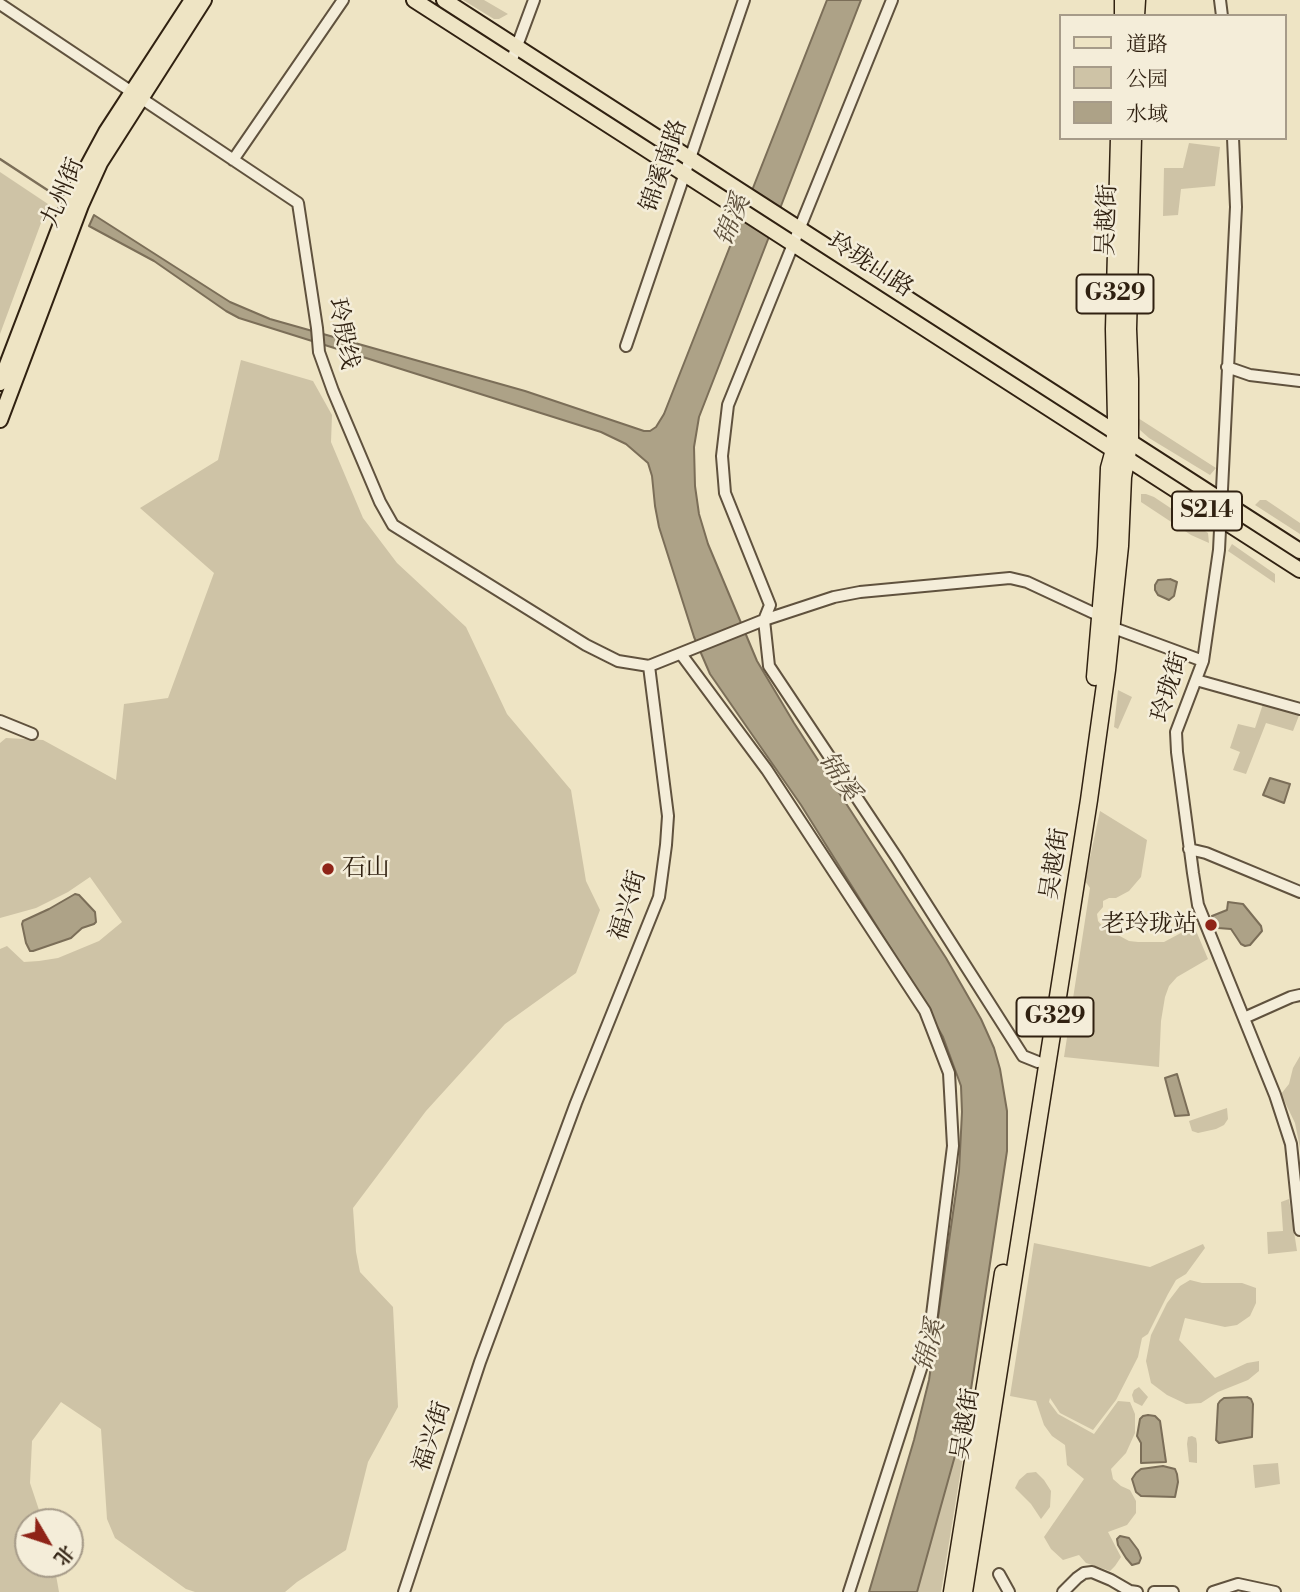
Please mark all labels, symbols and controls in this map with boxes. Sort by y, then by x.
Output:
legend [1058,14,1286,140]
text: 道路 [1126,32,1168,58]
text: 公园 [1126,67,1168,93]
text: 水域 [1126,102,1168,128]
street label: 锦溪南路 [636,116,694,216]
street label: 九州街 [37,154,91,232]
street label: 吴越街 [1092,184,1124,256]
water label: 锦溪 [710,191,758,251]
street label: 玲珑山路 [822,228,918,304]
road number: G329 [1076,274,1154,314]
street label: 玲殷线 [321,296,363,372]
road number: S214 [1172,491,1242,530]
street label: 玲珑街 [1147,648,1195,726]
water label: 锦溪 [811,747,865,807]
street label: 吴越街 [1036,826,1076,902]
place label: 石山 [342,855,390,883]
marker: 石山 [320,861,336,877]
street label: 福兴街 [605,867,653,945]
place label: 老玲珑站 [1101,911,1197,939]
marker: 老玲珑站 [1203,917,1219,933]
road number: G329 [1016,998,1094,1036]
water label: 锦溪 [909,1317,953,1375]
street label: 吴越街 [947,1386,987,1462]
street label: 福兴街 [408,1398,458,1476]
north arrow [14,1508,84,1578]
text: 北 [48,1540,79,1570]

